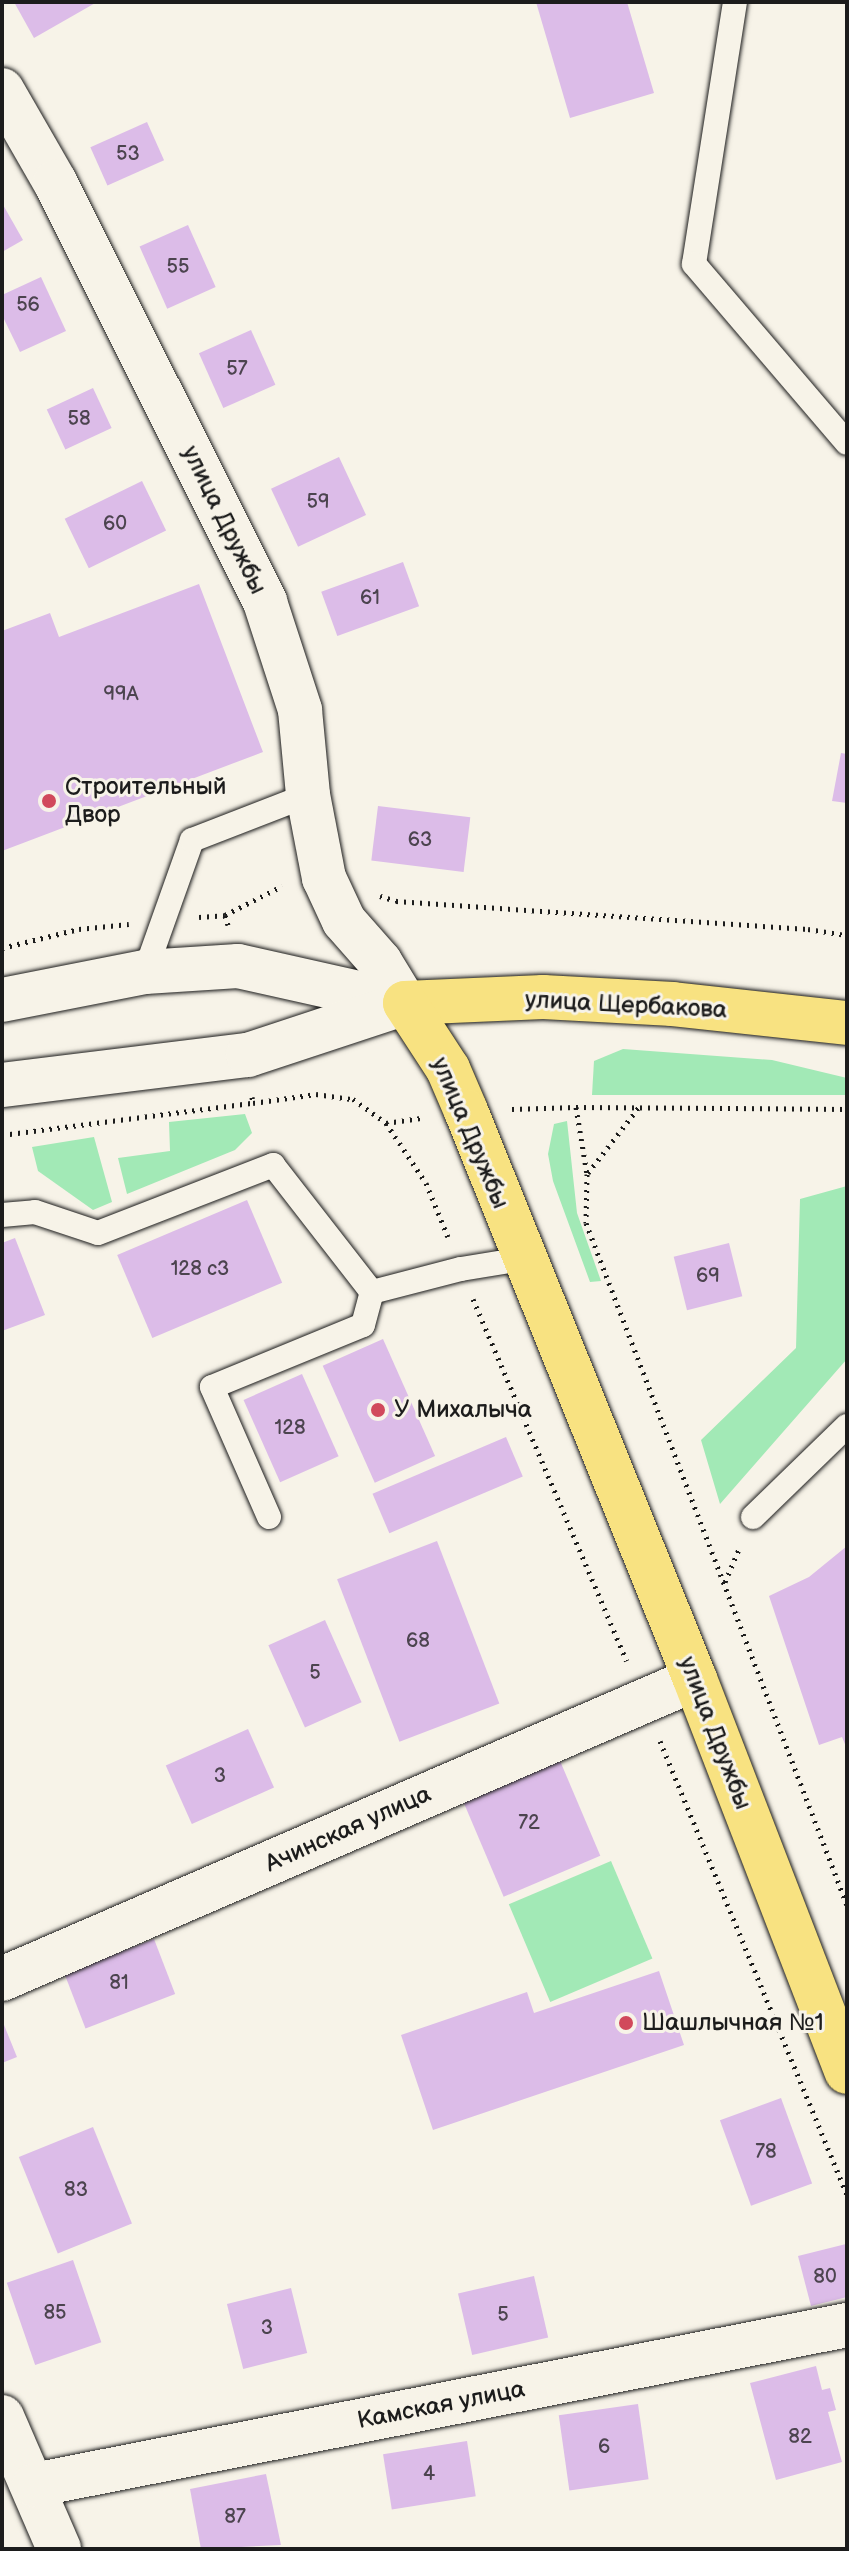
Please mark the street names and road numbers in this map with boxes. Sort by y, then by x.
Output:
street label: улица Дружбы [176,441,272,599]
street label: улица Щербакова [524,985,728,1025]
street label: улица Дружбы [425,1053,515,1213]
street label: улица Дружбы [673,1652,757,1814]
street label: Ачинская улица [261,1780,435,1878]
street label: Камская улица [355,2375,527,2435]

